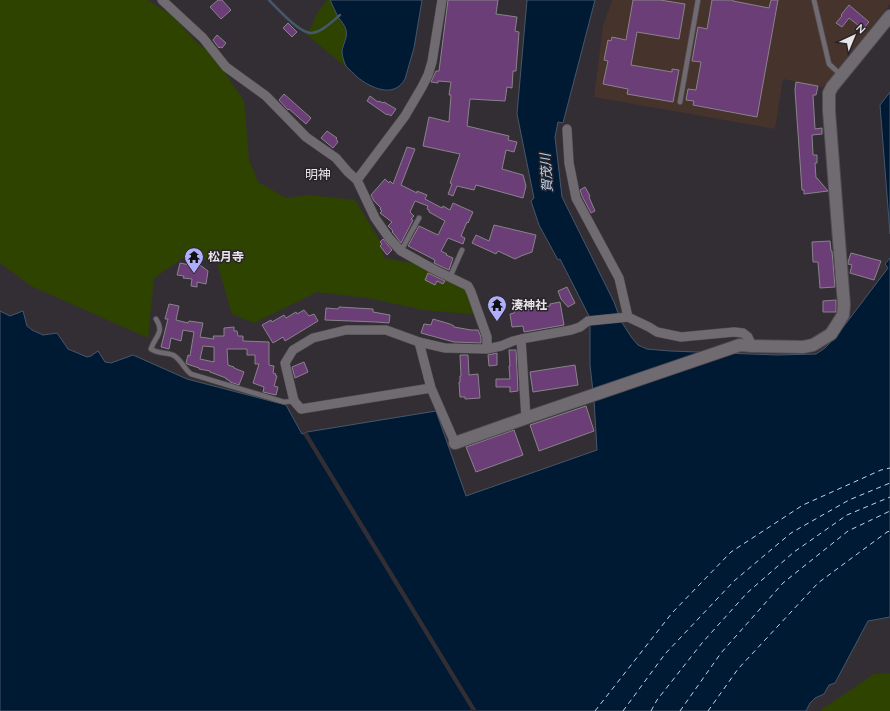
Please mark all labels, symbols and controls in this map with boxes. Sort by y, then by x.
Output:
north arrow [834,16,874,56]
text: N [853,21,869,37]
water label: 賀茂川 [537,151,555,193]
district label: 明神 [305,166,331,182]
temple icon: 松月寺 [183,246,205,274]
place label: 松月寺 [208,249,244,264]
temple icon: 湊神社 [486,294,508,322]
place label: 湊神社 [511,297,547,312]

